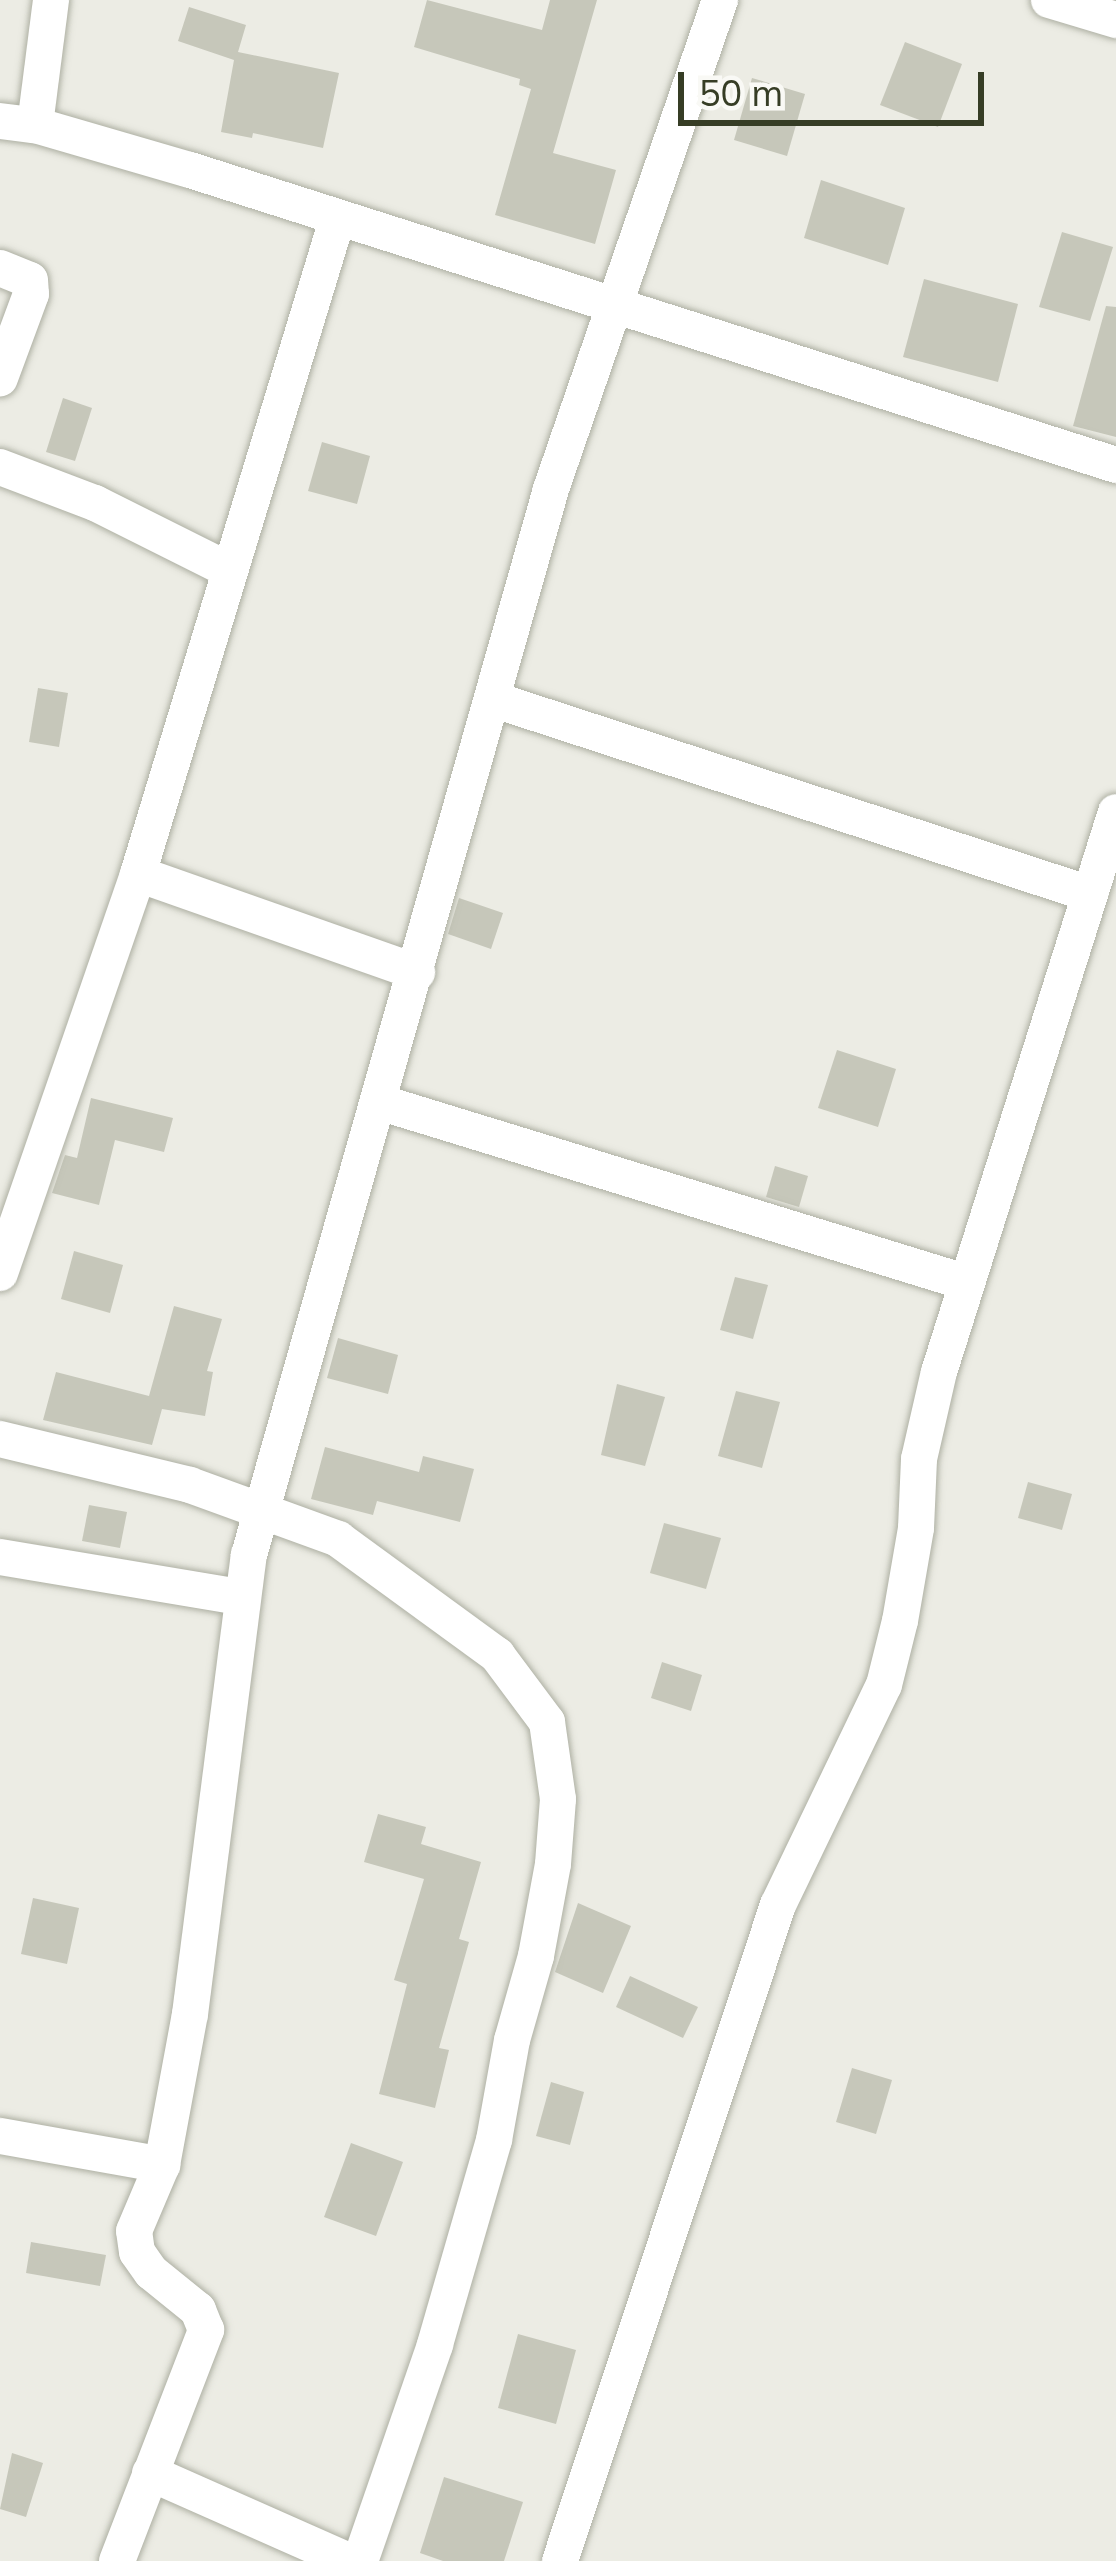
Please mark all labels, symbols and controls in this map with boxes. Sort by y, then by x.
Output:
scale bar [684,48,990,122]
text: 50 m [699,70,783,115]

